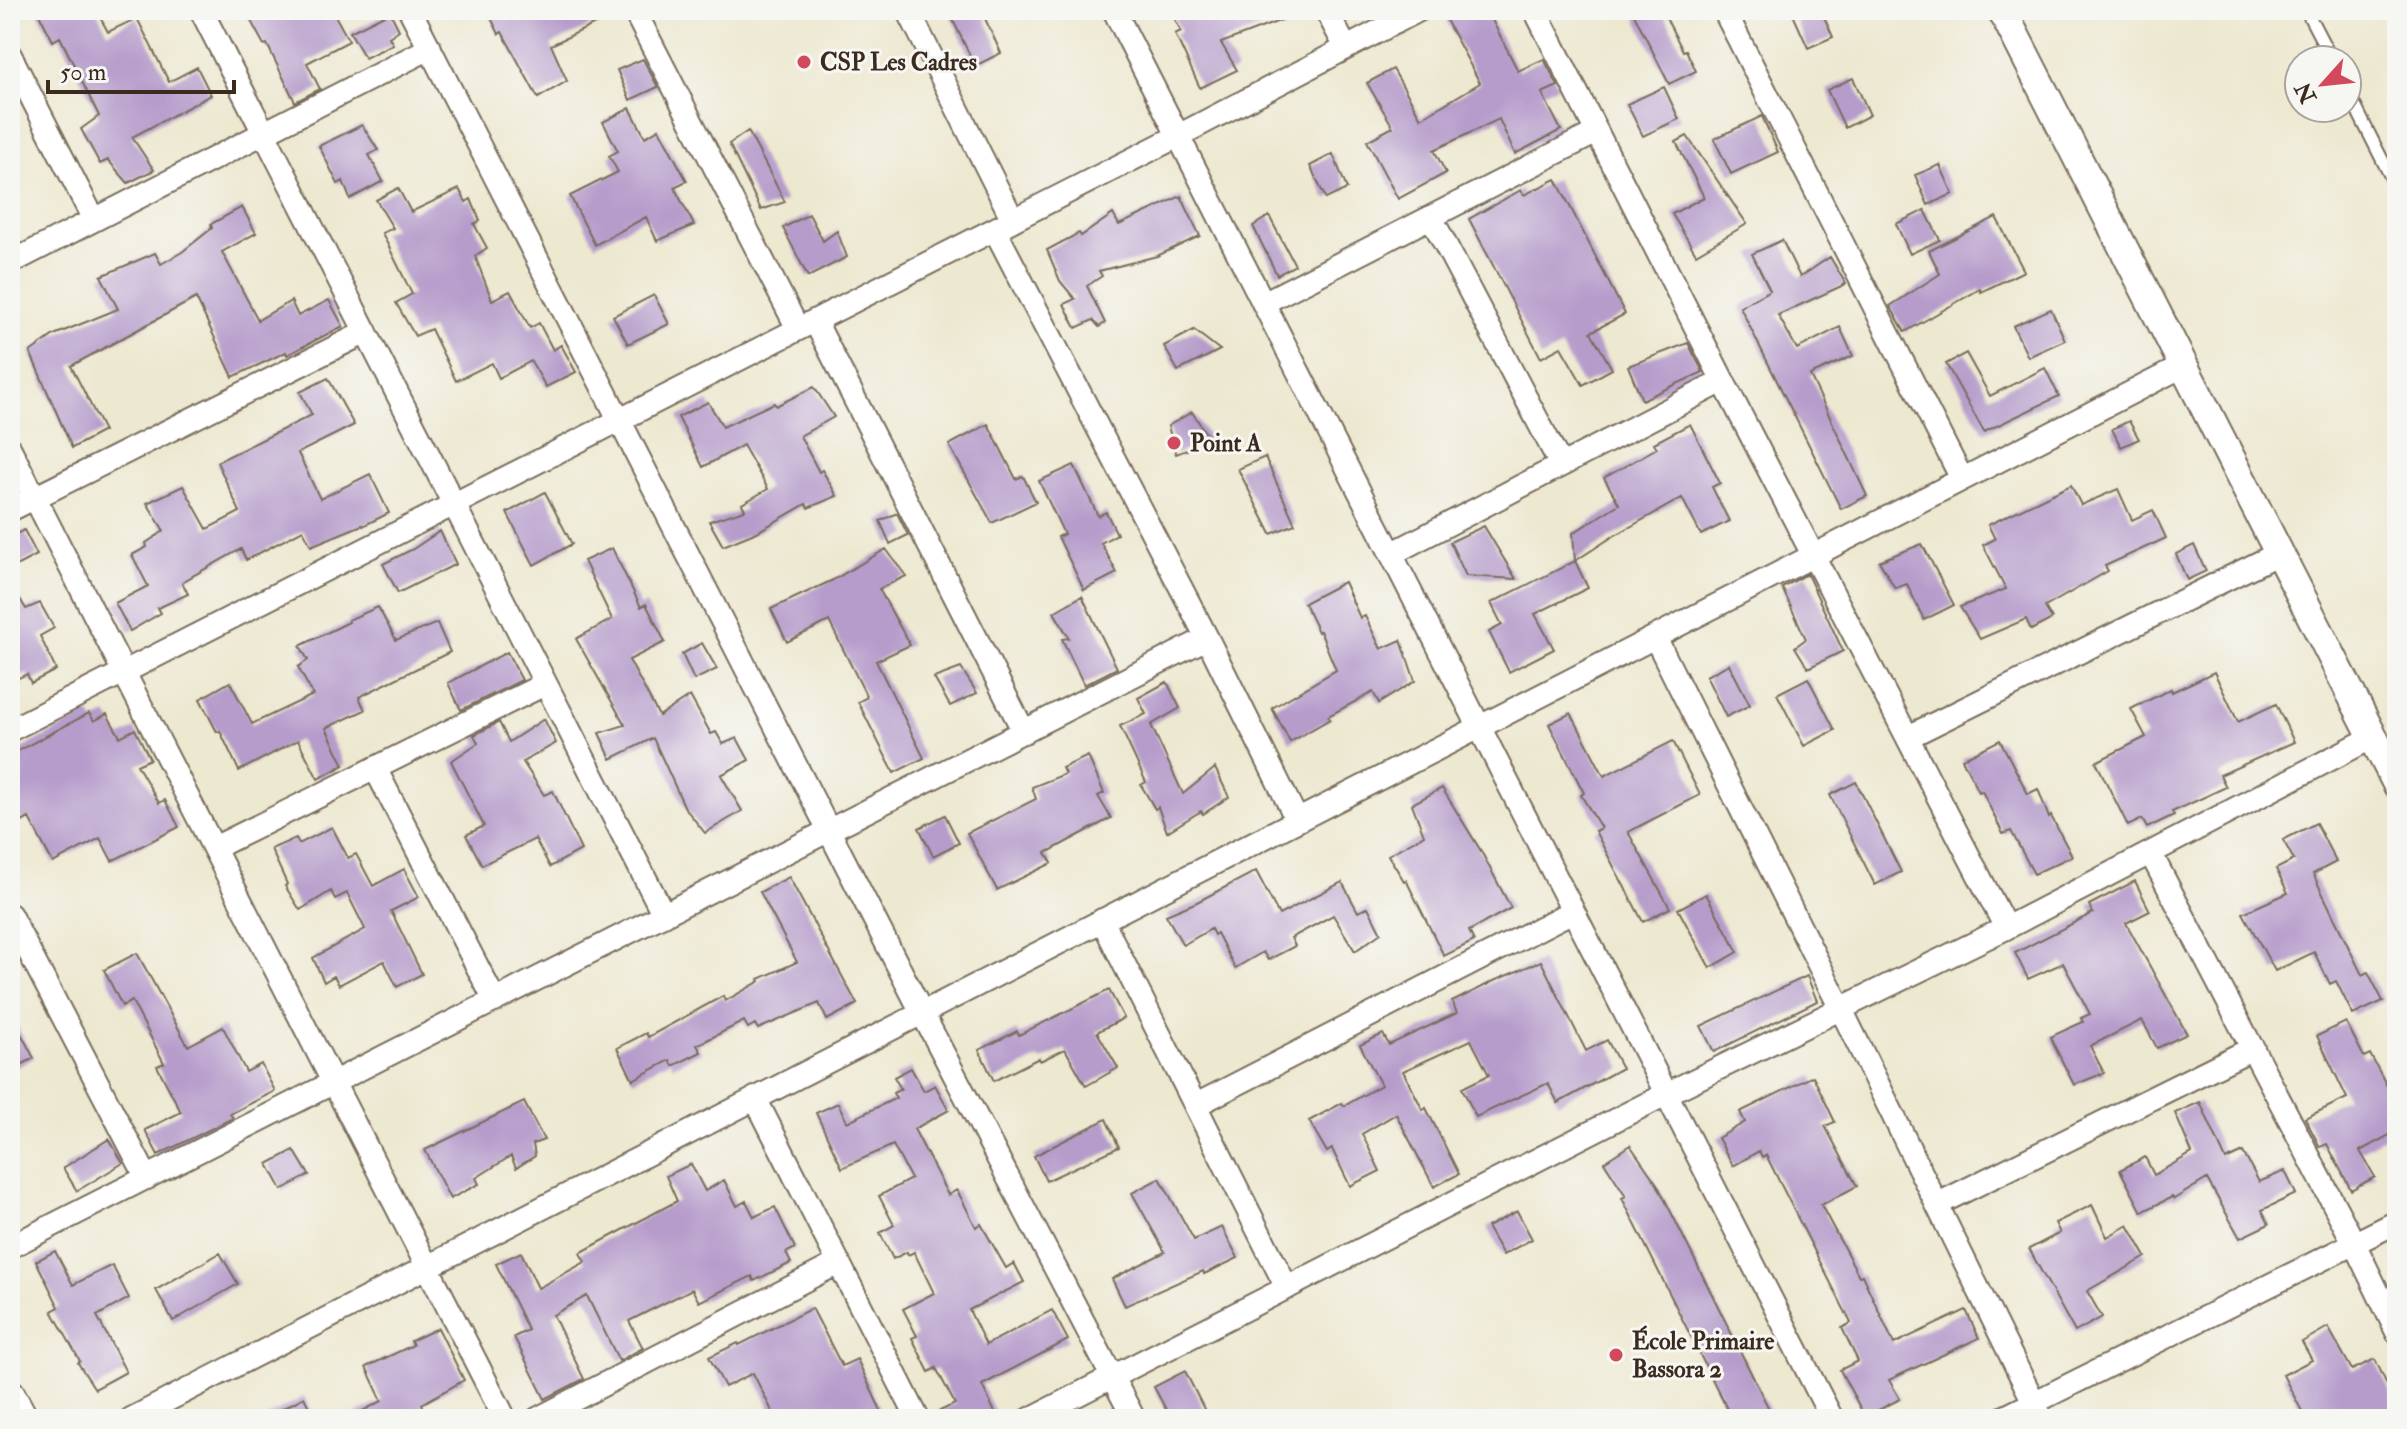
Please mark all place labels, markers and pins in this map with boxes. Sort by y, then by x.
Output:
place label: CSP Les Cadres [820,47,977,78]
marker: CSP Les Cadres [795,53,813,71]
place label: Point A [1190,428,1262,459]
marker: Point A [1165,434,1183,452]
place label: École Primaire Bassora 2 [1632,1325,1774,1385]
marker: École Primaire Bassora 2 [1607,1346,1625,1364]

